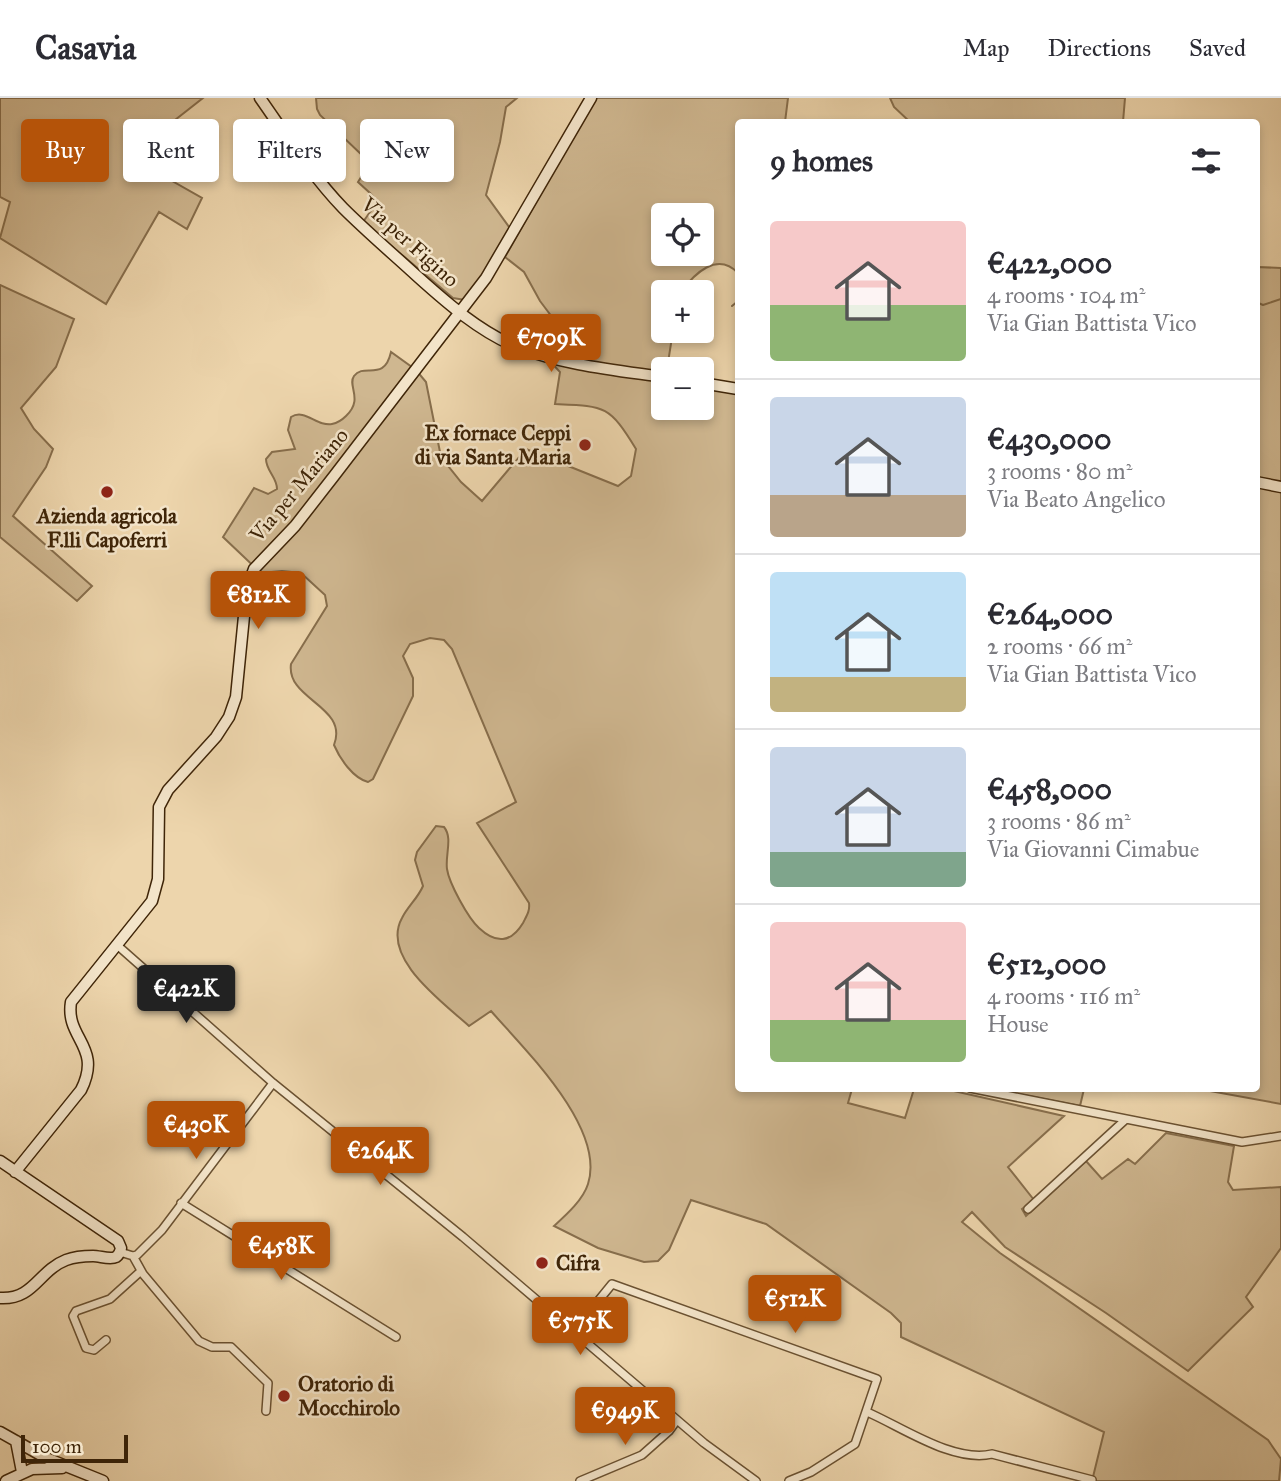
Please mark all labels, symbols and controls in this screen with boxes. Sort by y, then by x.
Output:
text: Casavia [35,28,136,68]
text: Map [963,33,1010,63]
text: Directions [1048,33,1151,63]
text: Saved [1189,33,1246,63]
chip: Buy [21,119,109,182]
chip: Rent [123,119,219,182]
chip: Filters [233,119,346,182]
chip: New [360,119,454,182]
icon: filters [1187,142,1225,180]
text: 9 homes [770,143,873,179]
street label: Via per Figino [355,191,464,293]
map controls [651,203,714,420]
button: locate [651,203,714,266]
text: €422,000 [987,245,1112,281]
icon: home [826,249,910,333]
button: + [651,280,714,343]
text: 4 rooms · 104 m² [987,281,1146,309]
text: Via Gian Battista Vico [987,309,1197,337]
pin: €709K [502,314,600,374]
text: €709K [517,323,585,351]
button: − [651,357,714,420]
place label: Ex fornace Ceppi di via Santa Maria [415,420,572,470]
text: €430,000 [987,421,1112,457]
street label: Via per Mariano [243,423,354,548]
icon: home [826,425,910,509]
marker: Ex fornace Ceppi di via Santa Maria [577,437,593,453]
text: 3 rooms · 80 m² [987,457,1132,485]
marker: Azienda agricola F.lli Capoferri [99,484,115,500]
text: Via Beato Angelico [987,485,1166,513]
place label: Azienda agricola F.lli Capoferri [35,503,178,553]
pin: €812K [209,572,307,631]
text: €812K [227,580,289,608]
text: €264,000 [987,596,1113,632]
icon: home [826,600,910,684]
text: 2 rooms · 66 m² [987,632,1132,660]
text: Via Gian Battista Vico [987,660,1197,688]
text: €458,000 [987,771,1112,807]
icon: home [826,775,910,859]
text: 3 rooms · 86 m² [987,807,1131,835]
text: Via Giovanni Cimabue [987,835,1199,863]
text: €512,000 [987,946,1107,982]
icon: home [826,950,910,1034]
pin: €422K [137,965,235,1025]
text: €422K [153,974,219,1002]
text: 4 rooms · 116 m² [987,982,1140,1010]
text: House [987,1010,1049,1038]
pin: €430K [147,1102,245,1161]
text: €430K [163,1110,229,1138]
pin: €264K [331,1128,429,1187]
text: €264K [347,1136,413,1164]
pin: €458K [232,1222,330,1282]
text: €458K [248,1231,314,1259]
place label: Cifra [556,1250,601,1276]
marker: Cifra [534,1255,550,1271]
pin: €512K [746,1276,844,1335]
text: €512K [764,1284,826,1312]
pin: €575K [531,1298,629,1357]
text: €575K [548,1306,612,1334]
place label: Oratorio di Mocchirolo [298,1371,400,1421]
marker: Oratorio di Mocchirolo [276,1388,292,1404]
pin: €949K [576,1388,674,1447]
text: €949K [591,1396,659,1424]
scale bar [21,1432,128,1464]
text: 100 m [32,1435,82,1458]

